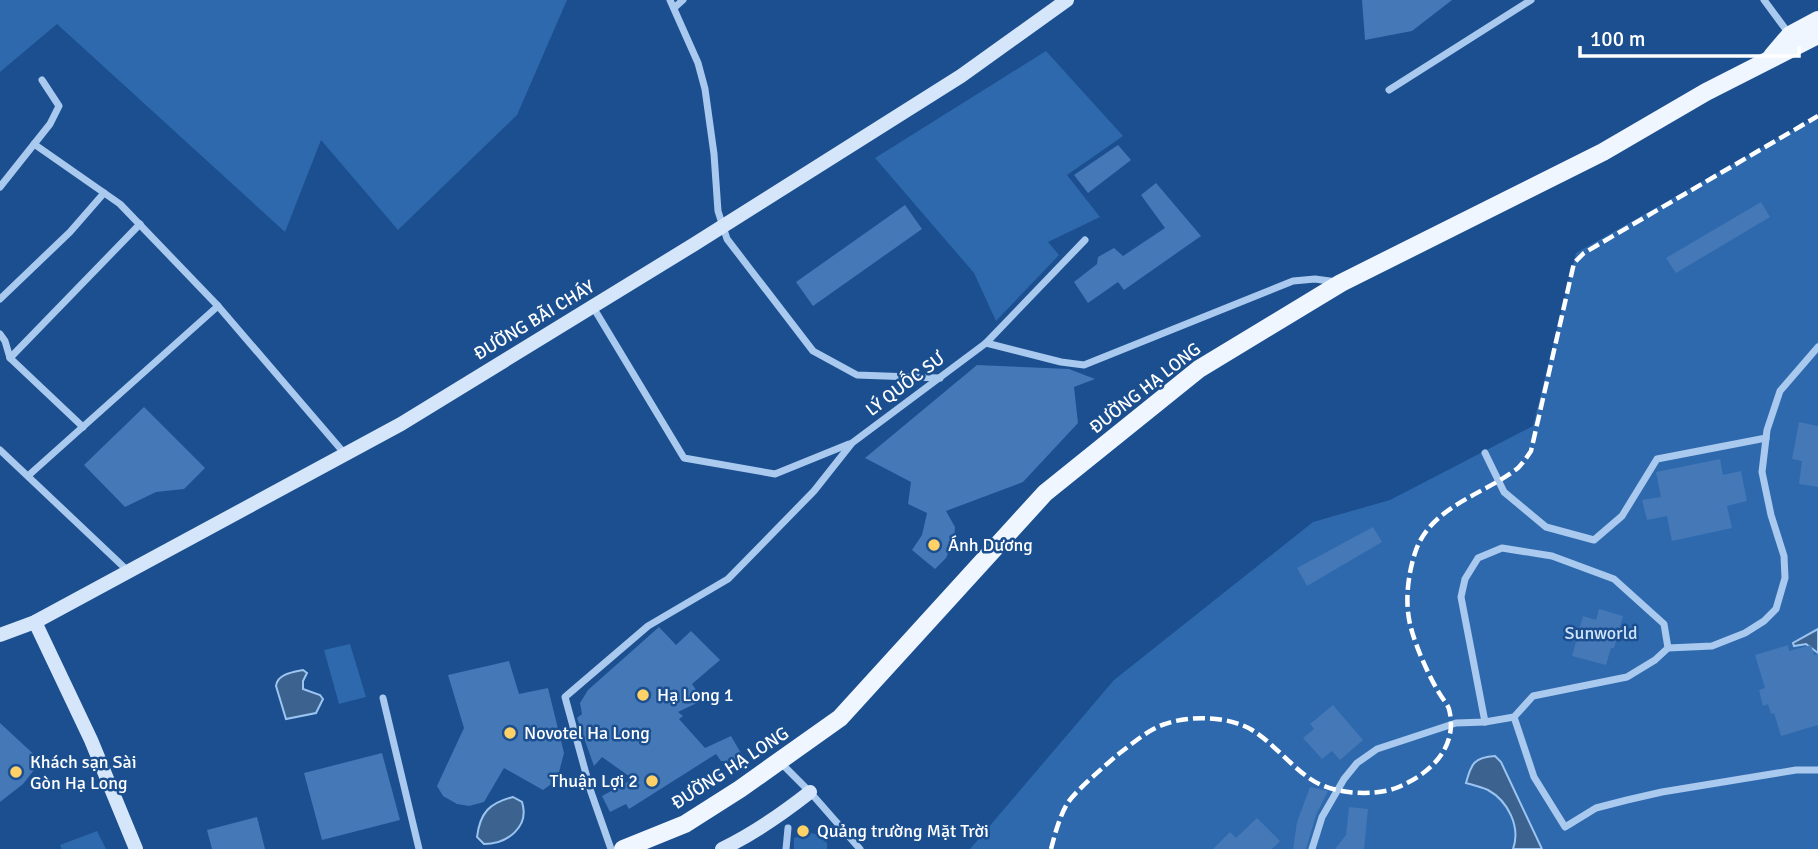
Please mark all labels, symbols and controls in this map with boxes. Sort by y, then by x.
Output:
scale bar [1580,14,1799,58]
text: 100 m [1590,26,1645,52]
street label: ĐƯỜNG BÃI CHÁY [470,275,598,365]
street label: ĐƯỜNG HẠ LONG [1085,338,1205,438]
street label: LÝ QUỐC SƯ [859,344,949,421]
place label: Ánh Dương [948,534,1033,556]
marker: Ánh Dương [926,537,942,553]
park label: Sunworld [1565,622,1637,644]
place label: Hạ Long 1 [657,684,734,706]
marker: Hạ Long 1 [635,687,651,703]
place label: Novotel Ha Long [524,722,650,744]
street label: ĐƯỜNG HẠ LONG [667,722,793,814]
marker: Novotel Ha Long [502,725,518,741]
place label: Khách sạn Sài Gòn Hạ Long [30,751,137,794]
marker: Khách sạn Sài Gòn Hạ Long [8,764,24,780]
place label: Thuận Lợi 2 [550,770,638,792]
marker: Thuận Lợi 2 [644,773,660,789]
place label: Quảng trường Mặt Trời [817,820,989,842]
marker: Quảng trường Mặt Trời [795,823,811,839]

